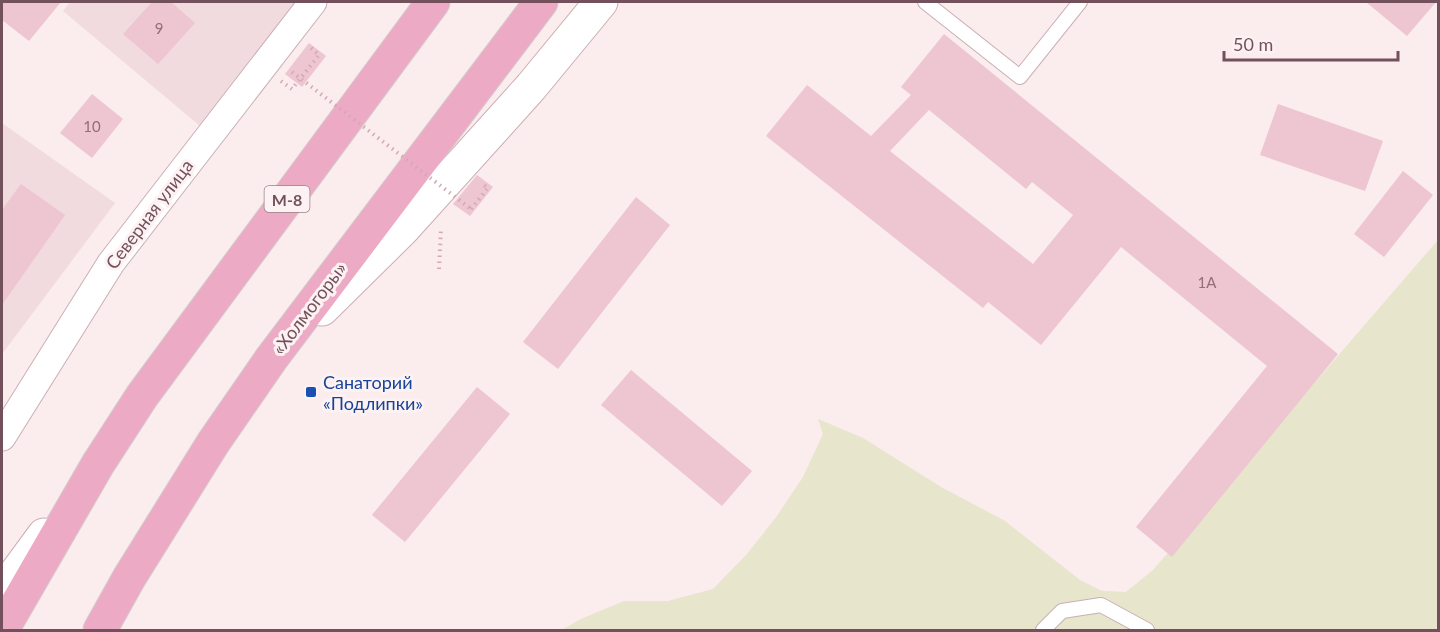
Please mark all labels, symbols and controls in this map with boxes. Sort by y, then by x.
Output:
house number: 9 [155,19,163,37]
scale bar [1224,24,1398,62]
text: 50 m [1233,33,1273,55]
house number: 10 [83,117,101,135]
street label: Северная улица [101,155,197,273]
road number: М-8 [264,186,310,212]
street label: «Холмогоры» [267,257,351,359]
house number: 1А [1198,273,1217,291]
place label: Санаторий «Подлипки» [323,371,423,414]
marker: Санаторий «Подлипки» [304,385,318,399]

